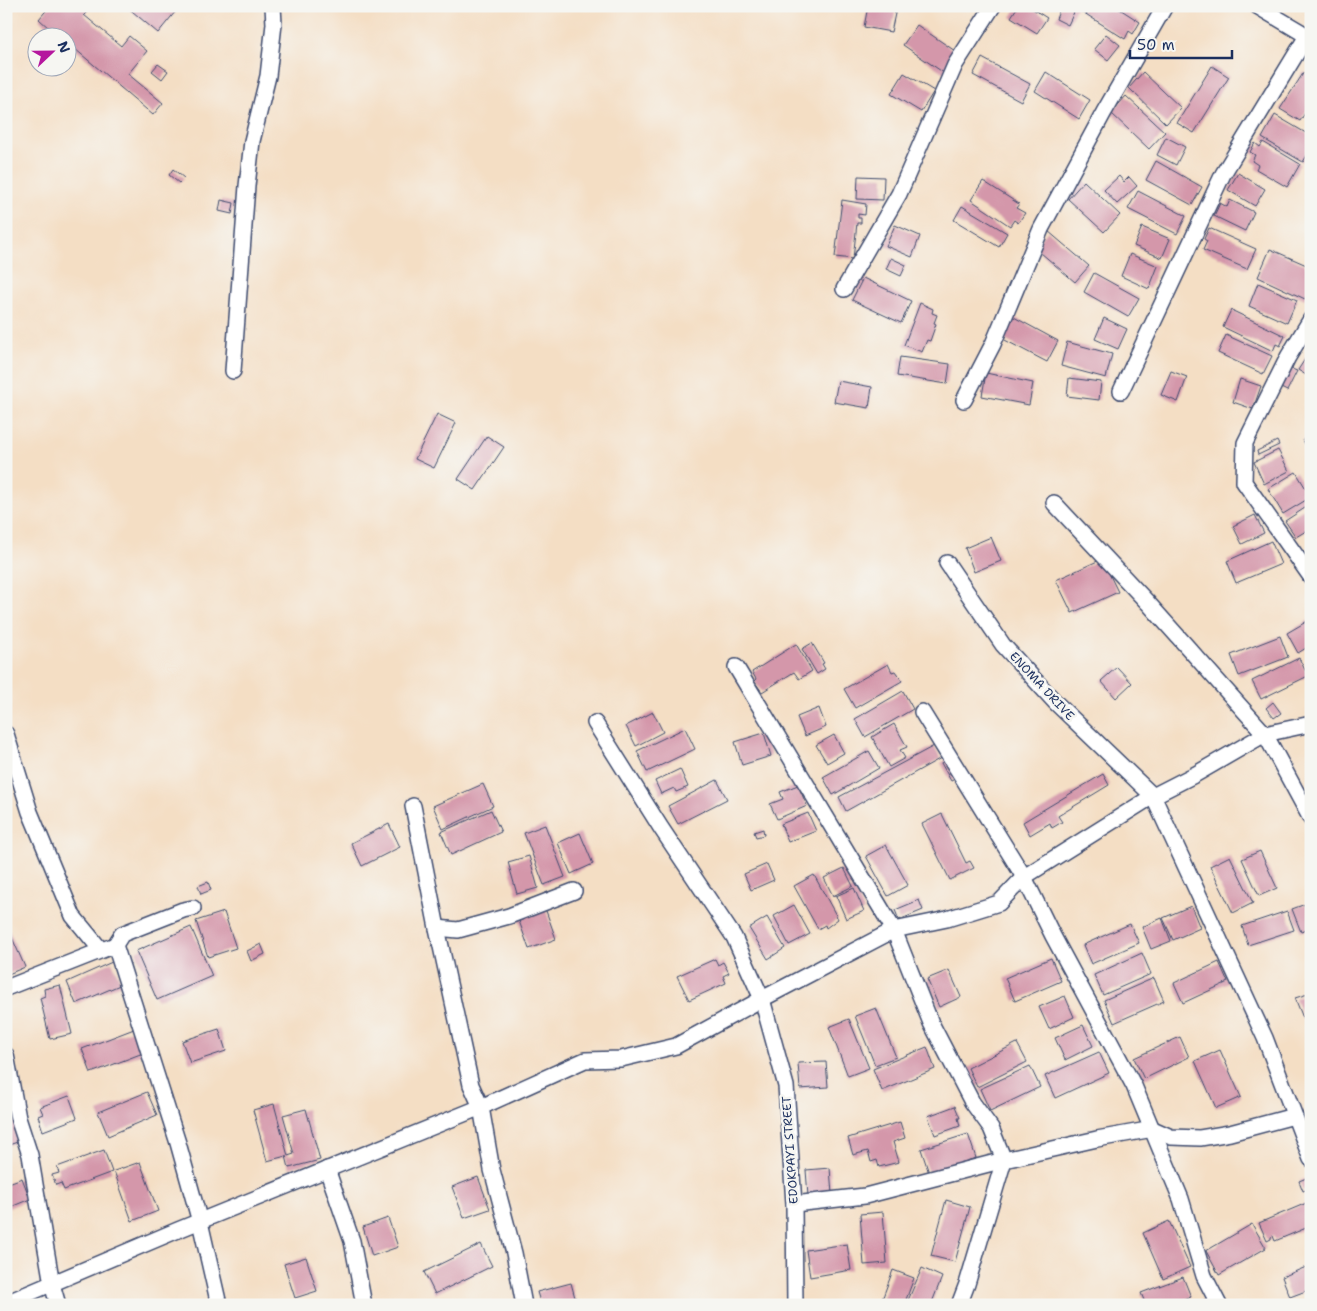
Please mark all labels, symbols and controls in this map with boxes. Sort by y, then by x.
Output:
north arrow [28,28,78,78]
scale bar [1130,28,1232,60]
text: 50 m [1137,35,1175,55]
text: N [54,39,74,56]
street label: ENOMA DRIVE [1006,648,1078,724]
street label: EDOKPAYI STREET [778,1095,802,1204]

